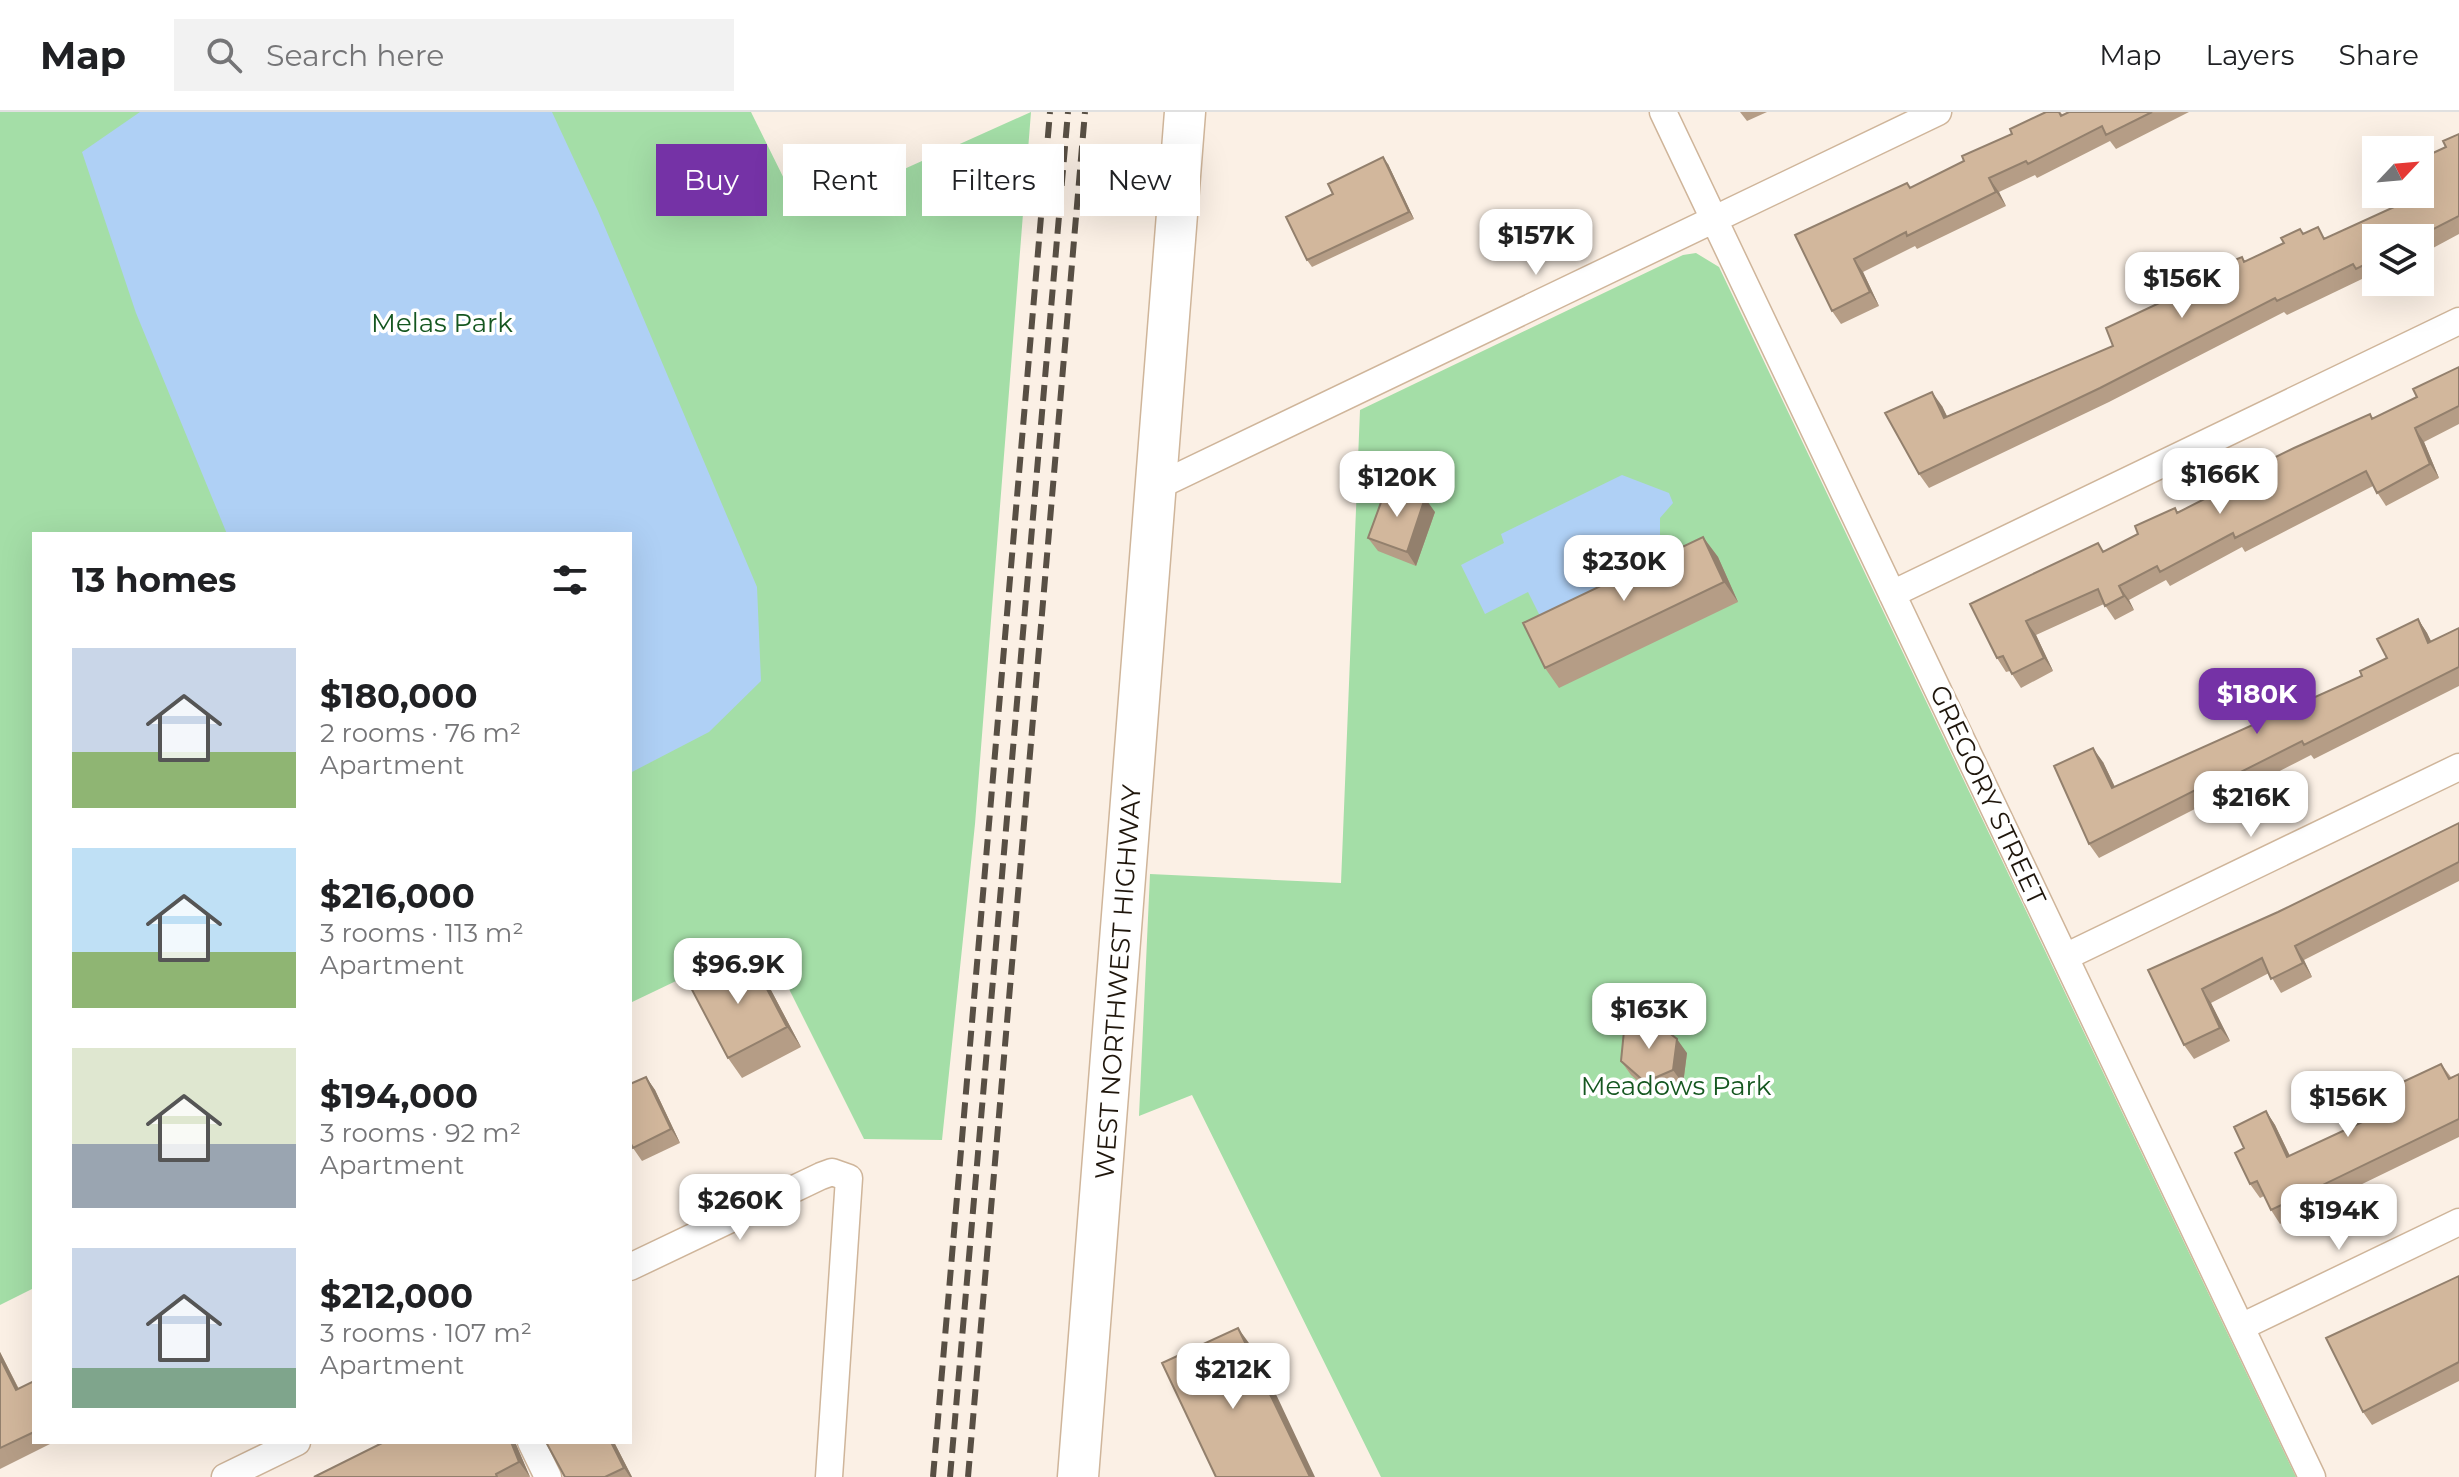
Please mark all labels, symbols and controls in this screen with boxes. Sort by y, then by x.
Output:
search box [174,19,734,91]
text: Map [40,32,126,79]
icon: search [202,33,246,77]
text: Search here [266,37,444,74]
text: Map [2099,38,2162,72]
text: Layers [2206,38,2295,72]
text: Share [2339,38,2419,72]
north arrow [2362,136,2434,208]
map controls [2362,136,2434,296]
chip: Buy [656,144,767,216]
chip: Rent [783,144,906,216]
chip: Filters [922,144,1064,216]
chip: New [1080,144,1200,216]
pin: $157K [1480,209,1592,277]
text: $157K [1497,219,1575,251]
button: layers [2362,224,2434,296]
pin: $156K [2126,252,2238,320]
text: $156K [2143,262,2221,294]
park label: Melas Park [371,307,513,339]
pin: $166K [2164,448,2276,516]
pin: $120K [1341,451,1453,519]
text: $166K [2181,458,2259,490]
text: $120K [1358,461,1436,493]
pin: $230K [1568,535,1680,603]
text: $230K [1582,545,1666,577]
icon: filters [548,558,592,602]
text: 13 homes [72,559,236,601]
pin: $180K [2201,668,2313,736]
text: $180,000 [320,675,477,717]
text: $180K [2217,678,2297,710]
icon: home [136,680,232,776]
street label: GREGORY STREET [1923,680,2053,910]
text: 2 rooms · 76 m² [320,717,521,749]
text: Apartment [320,749,464,781]
pin: $216K [2195,771,2307,839]
text: $216K [2212,781,2290,813]
street label: WEST NORTHWEST HIGHWAY [1088,783,1148,1180]
text: $216,000 [320,875,475,917]
icon: home [136,880,232,976]
text: 3 rooms · 113 m² [320,917,524,949]
pin: $96.9K [673,938,803,1006]
text: $96.9K [692,948,784,980]
text: Apartment [320,949,464,981]
pin: $163K [1593,983,1705,1051]
text: $163K [1610,993,1688,1025]
park label: Meadows Park [1581,1070,1772,1102]
pin: $156K [2292,1071,2404,1139]
text: $194,000 [320,1075,478,1117]
icon: home [136,1080,232,1176]
text: $156K [2309,1081,2387,1113]
text: 3 rooms · 92 m² [320,1117,521,1149]
text: Apartment [320,1149,464,1181]
pin: $260K [684,1174,796,1242]
text: $260K [697,1184,783,1216]
pin: $194K [2283,1184,2395,1252]
text: $194K [2299,1194,2379,1226]
text: $212,000 [320,1275,473,1317]
icon: home [136,1280,232,1376]
text: 3 rooms · 107 m² [320,1317,532,1349]
pin: $212K [1177,1343,1289,1411]
text: Apartment [320,1349,464,1381]
text: $212K [1195,1353,1271,1385]

